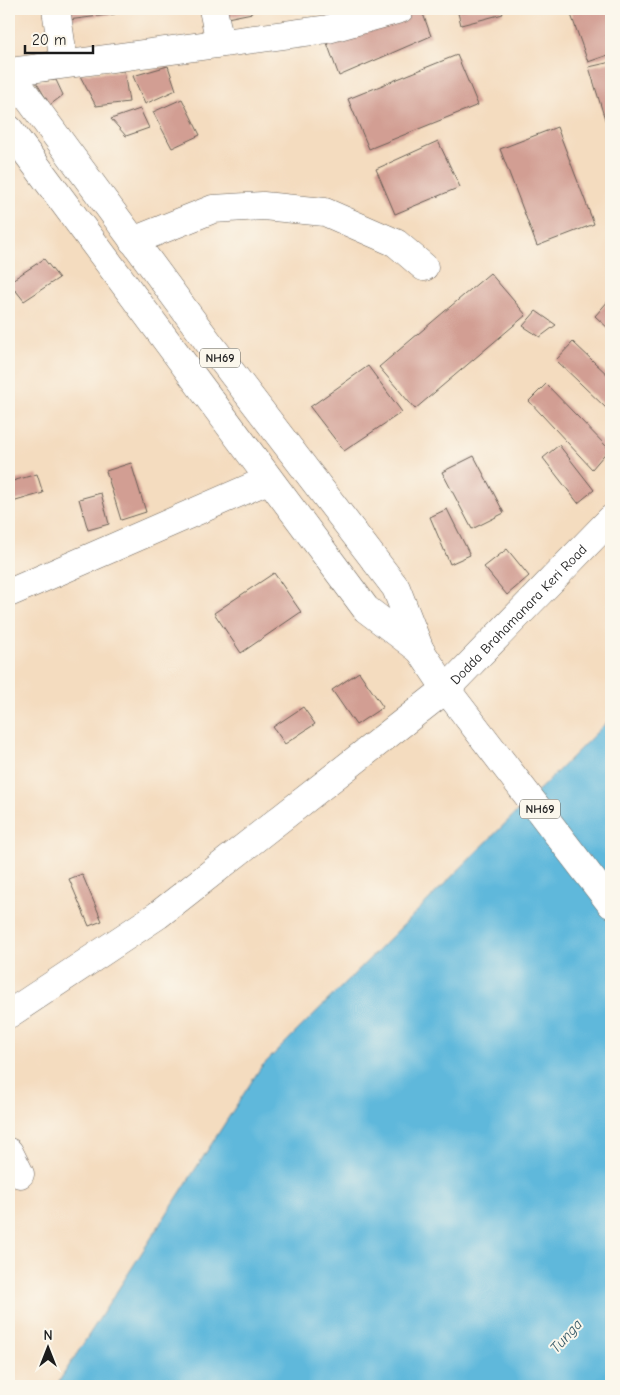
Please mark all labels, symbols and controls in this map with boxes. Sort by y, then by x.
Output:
scale bar [25,22,92,54]
text: 20 m [32,31,66,49]
road number: NH69 [200,348,240,368]
street label: Dodda Brahamanara Keri Road [447,541,590,688]
road number: NH69 [520,800,560,819]
water label: Tunga [546,1315,586,1357]
north arrow [22,1322,72,1372]
text: N [43,1327,53,1344]

